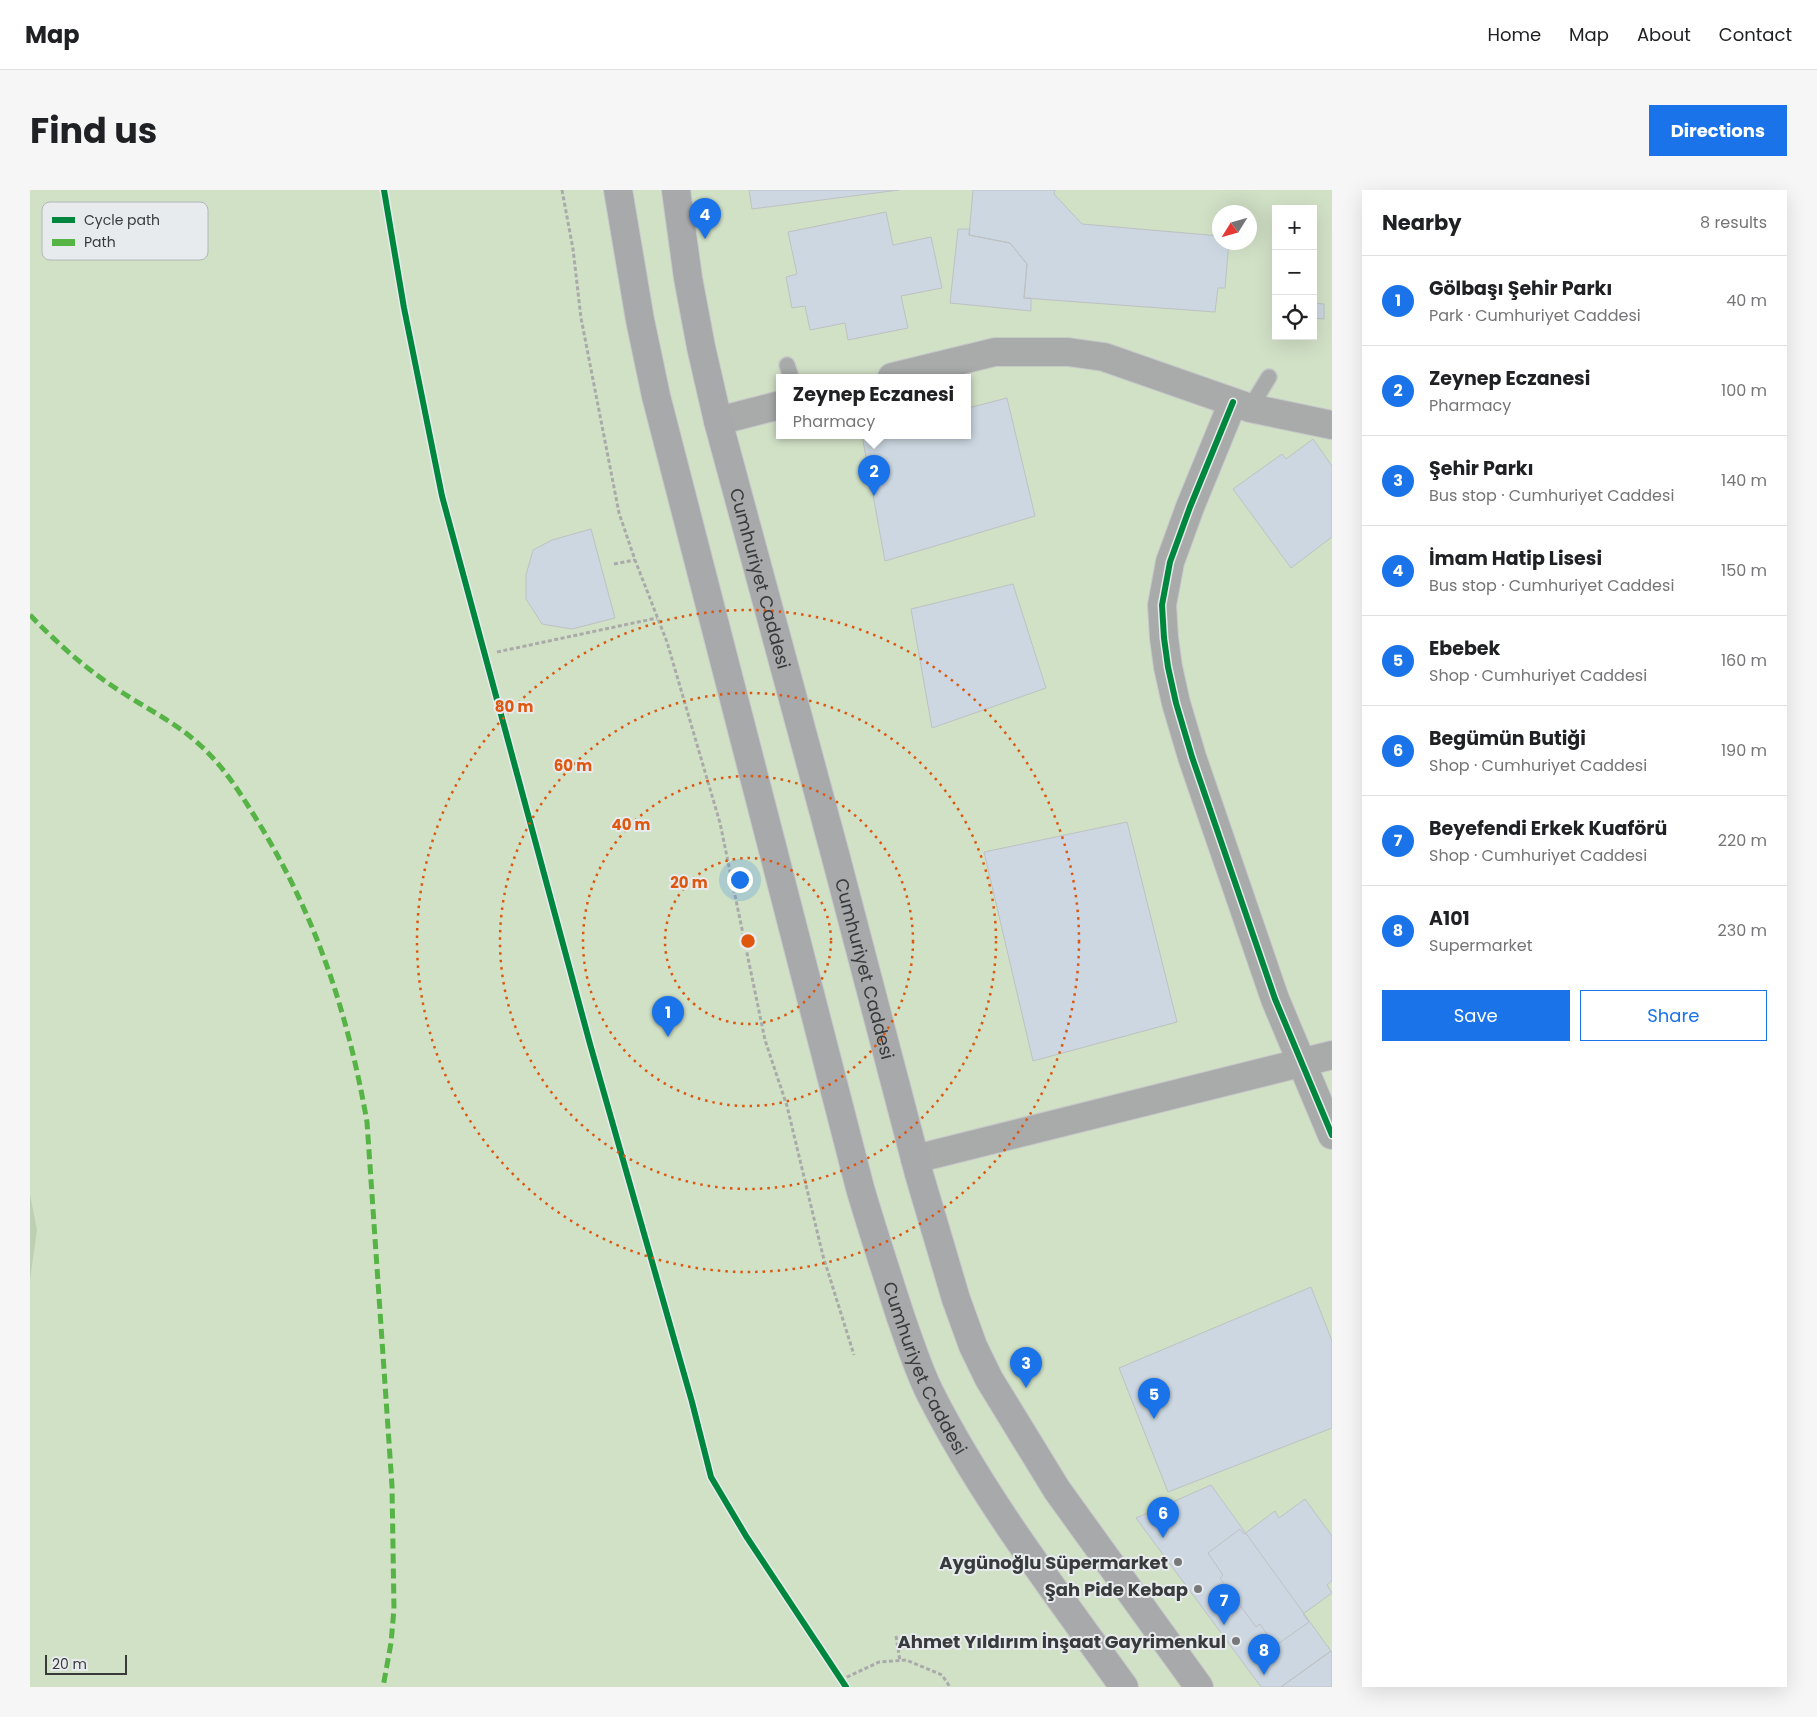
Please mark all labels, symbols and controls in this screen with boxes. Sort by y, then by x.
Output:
text: Map [25,18,80,51]
text: Home [1487,22,1541,47]
text: Map [1569,22,1609,47]
text: About [1637,22,1691,47]
text: Contact [1719,22,1792,47]
button: Directions [1649,105,1787,156]
text: Find us [30,106,157,155]
pin: 4 [689,198,721,239]
legend [42,202,208,260]
north arrow [1212,205,1257,250]
map controls [1272,205,1317,340]
button: + [1272,205,1317,250]
text: Nearby [1382,208,1462,237]
text: Cycle path [84,210,160,230]
text: 8 results [1700,211,1767,234]
text: Path [84,232,116,252]
button: − [1272,250,1317,295]
text: Gölbaşı Şehir Parkı [1429,275,1612,302]
text: 1 [1395,289,1401,312]
text: 40 m [1726,289,1767,312]
button: locate [1272,295,1317,340]
text: Park · Cumhuriyet Caddesi [1429,304,1641,327]
text: Zeynep Eczanesi [1429,365,1590,392]
popup [776,374,971,439]
text: 2 [1393,379,1403,402]
text: 100 m [1721,379,1767,402]
text: Zeynep Eczanesi [793,381,954,408]
text: Pharmacy [1429,394,1511,417]
text: Pharmacy [793,410,875,433]
pin: 2 [858,455,890,496]
text: Şehir Parkı [1429,455,1534,482]
text: 3 [1393,469,1403,492]
text: 140 m [1721,469,1767,492]
text: Bus stop · Cumhuriyet Caddesi [1429,484,1674,507]
street label: Cumhuriyet Caddesi [724,485,797,672]
text: İmam Hatip Lisesi [1429,545,1602,572]
text: 4 [1393,559,1403,582]
text: 150 m [1721,559,1767,582]
text: Bus stop · Cumhuriyet Caddesi [1429,574,1674,597]
text: Ebebek [1429,635,1500,662]
text: 5 [1393,649,1403,672]
text: 160 m [1721,649,1767,672]
text: Shop · Cumhuriyet Caddesi [1429,664,1647,687]
text: 80 m [495,696,533,717]
text: Begümün Butiği [1429,725,1586,752]
text: 6 [1393,739,1403,762]
text: 190 m [1721,739,1767,762]
text: Shop · Cumhuriyet Caddesi [1429,754,1647,777]
text: 60 m [554,755,592,776]
text: 40 m [611,814,651,835]
text: Beyefendi Erkek Kuaförü [1429,815,1667,842]
text: 7 [1394,829,1402,852]
text: 220 m [1718,829,1767,852]
text: Shop · Cumhuriyet Caddesi [1429,844,1647,867]
your location [727,867,753,893]
text: 20 m [670,872,708,893]
street label: Cumhuriyet Caddesi [829,875,901,1062]
text: A101 [1429,905,1470,932]
text: 8 [1393,919,1403,942]
text: 230 m [1718,919,1767,942]
centre of rings [739,932,757,950]
text: Supermarket [1429,934,1533,957]
button: Save [1382,990,1570,1041]
button: Share [1580,990,1767,1041]
pin: 1 [652,996,684,1037]
street label: Cumhuriyet Caddesi [877,1278,973,1459]
pin: 3 [1010,1347,1042,1388]
pin: 5 [1138,1378,1170,1419]
pin: 6 [1147,1497,1179,1538]
place label: Aygünoğlu Süpermarket [939,1550,1168,1575]
marker: Aygünoğlu Süpermarket [1172,1556,1184,1568]
place label: Şah Pide Kebap [1045,1577,1188,1602]
marker: Şah Pide Kebap [1192,1583,1204,1595]
pin: 7 [1208,1584,1240,1625]
place label: Ahmet Yıldırım İnşaat Gayrimenkul [898,1629,1226,1654]
pin: 8 [1248,1634,1280,1675]
marker: Ahmet Yıldırım İnşaat Gayrimenkul [1230,1635,1242,1647]
scale bar [45,1652,128,1675]
text: 20 m [52,1654,87,1674]

